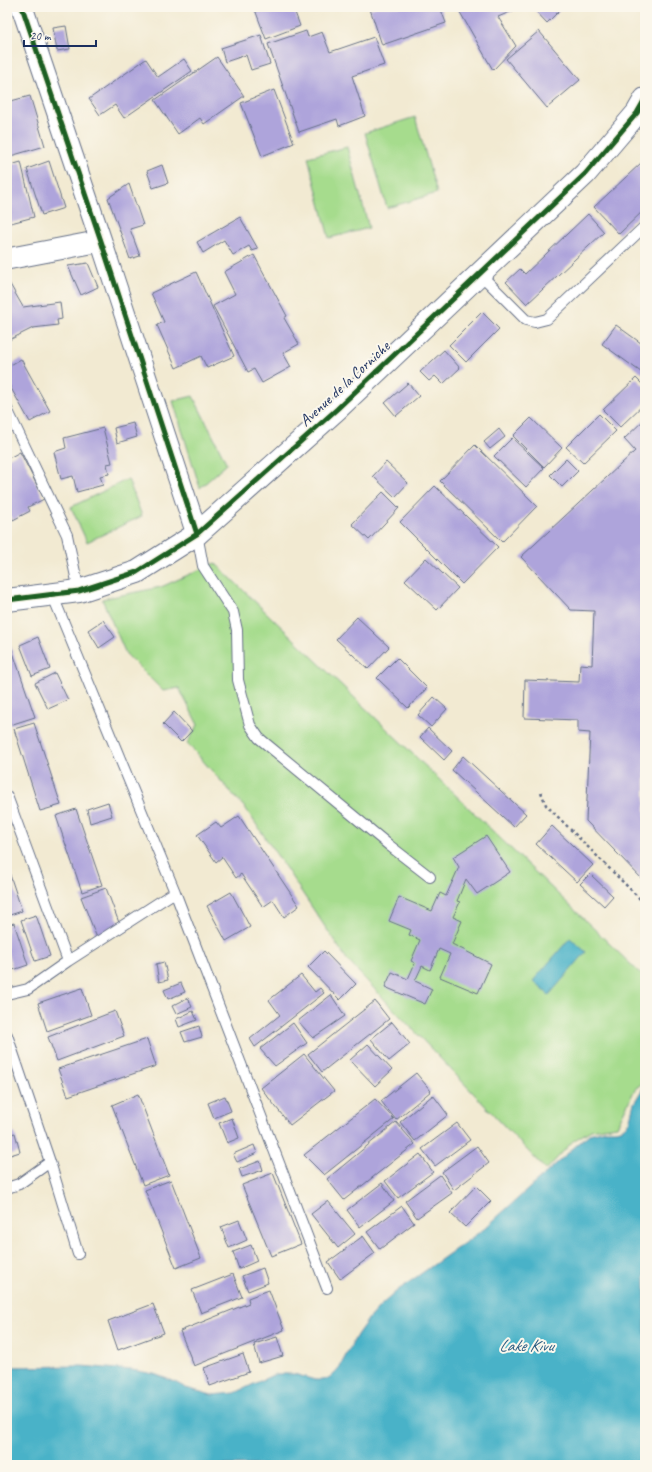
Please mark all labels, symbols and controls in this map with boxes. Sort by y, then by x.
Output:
scale bar [24,22,96,48]
text: 20 m [30,28,52,44]
street label: Avenue de la Corniche [295,336,395,431]
water label: Lake Kivu [499,1335,556,1356]

